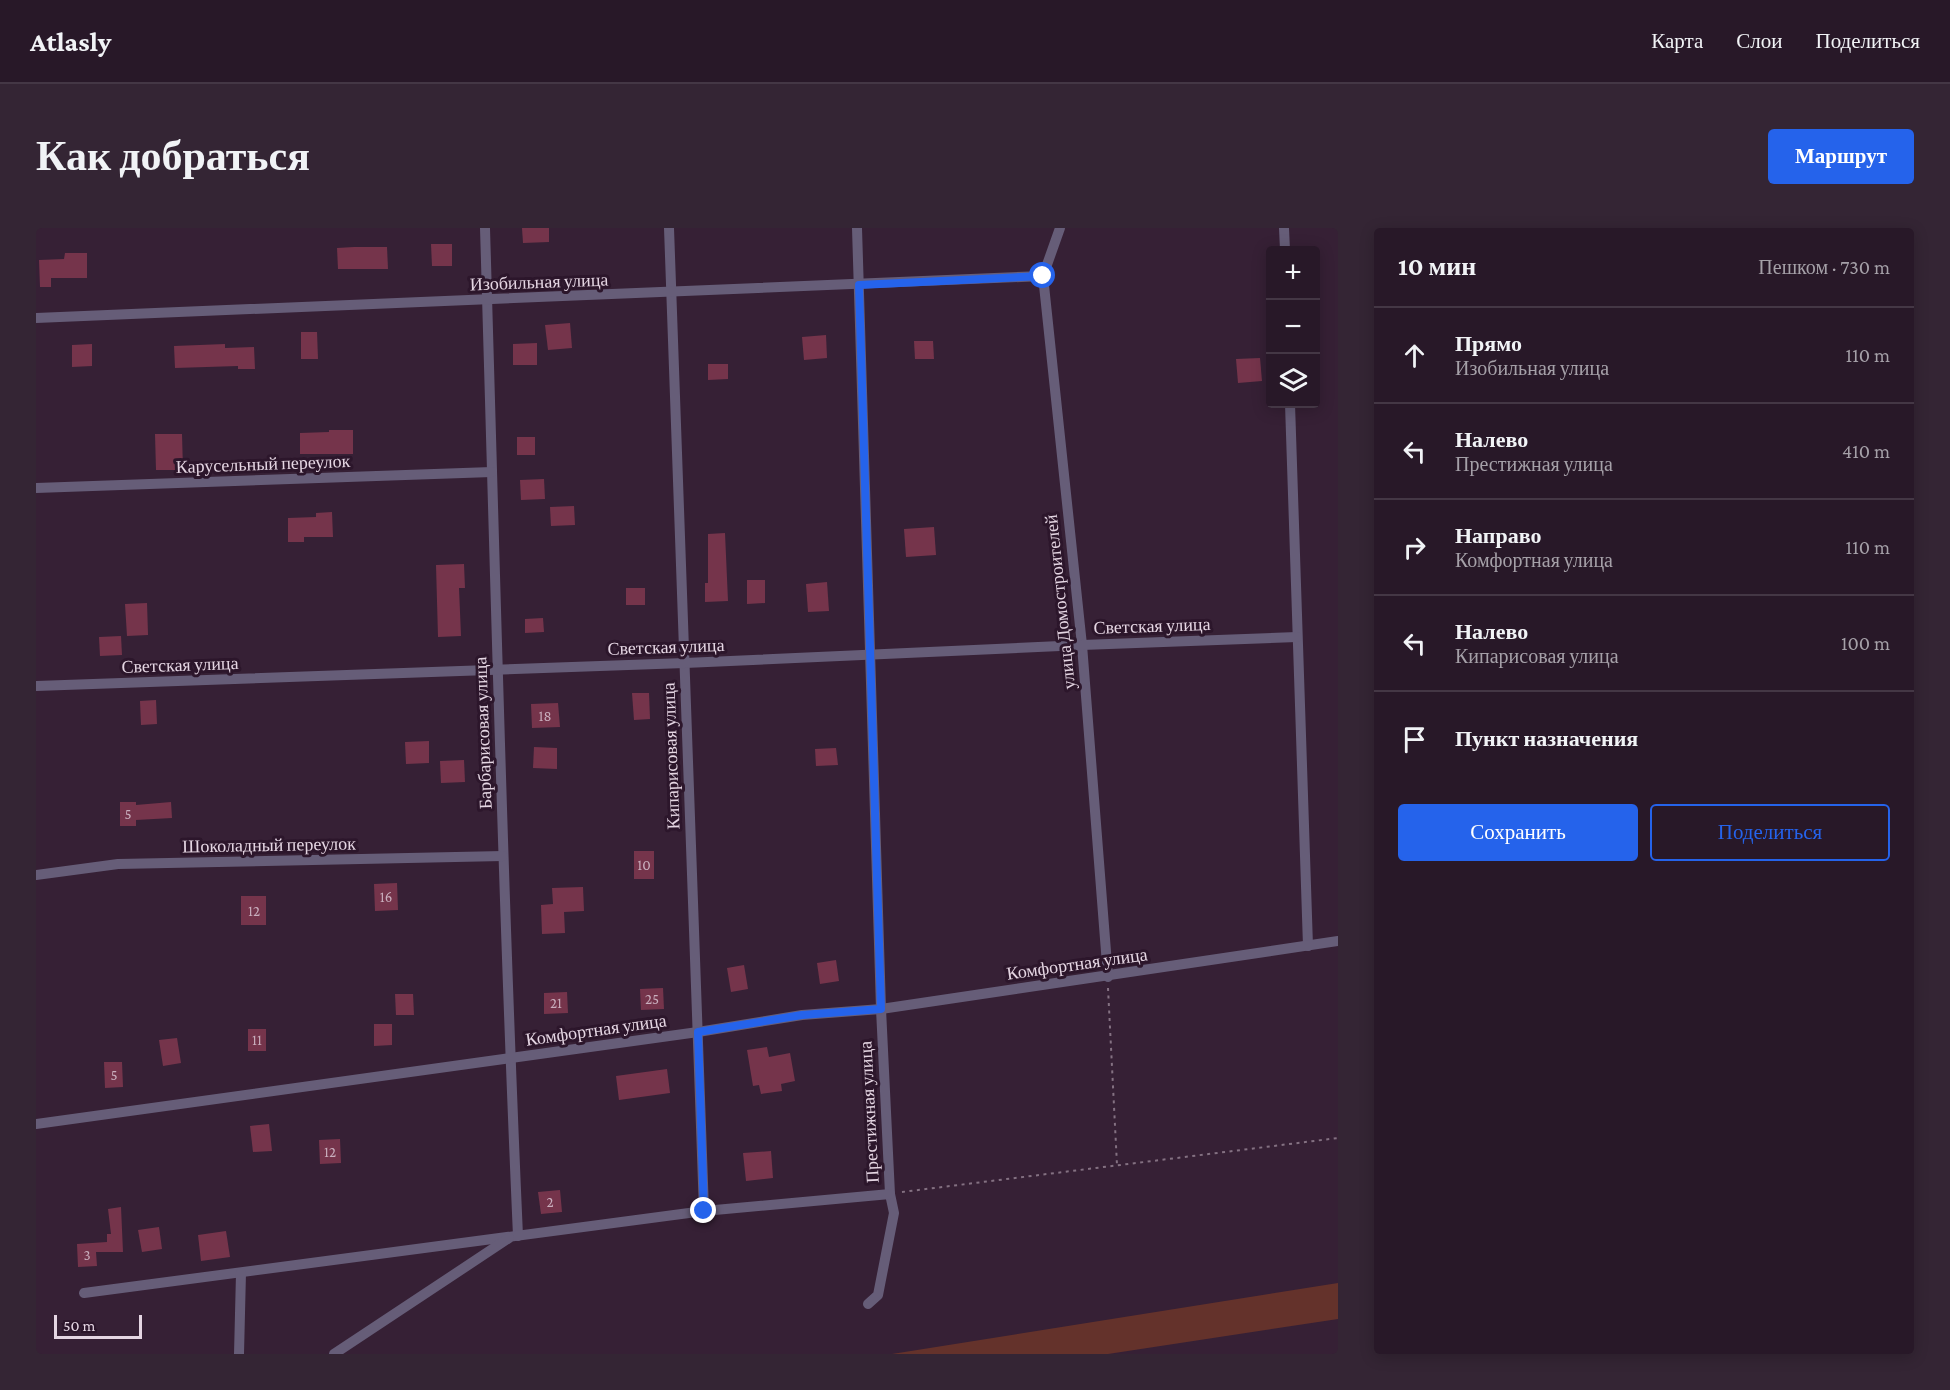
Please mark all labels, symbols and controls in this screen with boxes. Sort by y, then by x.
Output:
text: Atlasly [30,26,111,57]
text: Карта [1651,29,1703,53]
text: Слои [1736,29,1782,53]
text: Поделиться [1815,29,1920,53]
button: Маршрут [1768,129,1914,184]
text: Как добраться [36,132,310,179]
map controls [1266,246,1320,408]
button: + [1266,246,1320,300]
text: 10 мин [1398,252,1476,281]
text: Пешком · 730 m [1758,256,1890,278]
route start [1029,262,1055,288]
street label: Изобильная улица [469,270,609,294]
button: − [1266,300,1320,354]
text: Прямо [1455,331,1522,356]
icon: ahead [1398,339,1431,372]
text: 110 m [1846,344,1890,366]
button: layers [1266,354,1320,408]
text: Изобильная улица [1455,357,1609,379]
text: Налево [1455,427,1528,452]
icon: left [1398,435,1431,468]
text: 410 m [1842,440,1890,462]
street label: Карусельный переулок [175,451,351,477]
text: Престижная улица [1455,453,1613,475]
street label: улица Домостроителей [1041,513,1079,690]
text: Направо [1455,523,1541,548]
icon: right [1398,531,1431,564]
text: 110 m [1846,536,1890,558]
text: Комфортная улица [1455,549,1613,571]
street label: Светская улица [1093,614,1211,638]
text: Налево [1455,619,1528,644]
icon: left [1398,627,1431,660]
text: 100 m [1841,632,1890,654]
street label: Светская улица [607,635,725,659]
text: Кипарисовая улица [1455,645,1619,667]
street label: Светская улица [121,653,239,677]
street label: Барбарисовая улица [470,656,496,810]
street label: Кипарисовая улица [658,682,684,830]
house number: 18 [538,708,552,724]
icon: arrive [1398,723,1431,756]
text: Пункт назначения [1455,726,1638,751]
button: Сохранить [1398,804,1638,861]
button: Поделиться [1650,804,1890,861]
house number: 5 [124,806,132,822]
street label: Шоколадный переулок [182,833,356,857]
house number: 10 [637,857,651,873]
house number: 16 [380,889,392,905]
house number: 12 [248,903,260,919]
street label: Комфортная улица [1005,944,1149,984]
house number: 25 [645,991,659,1007]
house number: 21 [550,995,562,1011]
street label: Комфортная улица [524,1010,668,1050]
house number: 11 [252,1032,262,1048]
street label: Престижная улица [855,1041,883,1183]
house number: 5 [110,1067,118,1083]
house number: 12 [324,1144,336,1160]
house number: 2 [546,1194,554,1210]
route end [690,1197,716,1223]
house number: 3 [83,1247,91,1263]
scale bar [54,1312,142,1340]
text: 50 m [63,1317,95,1334]

